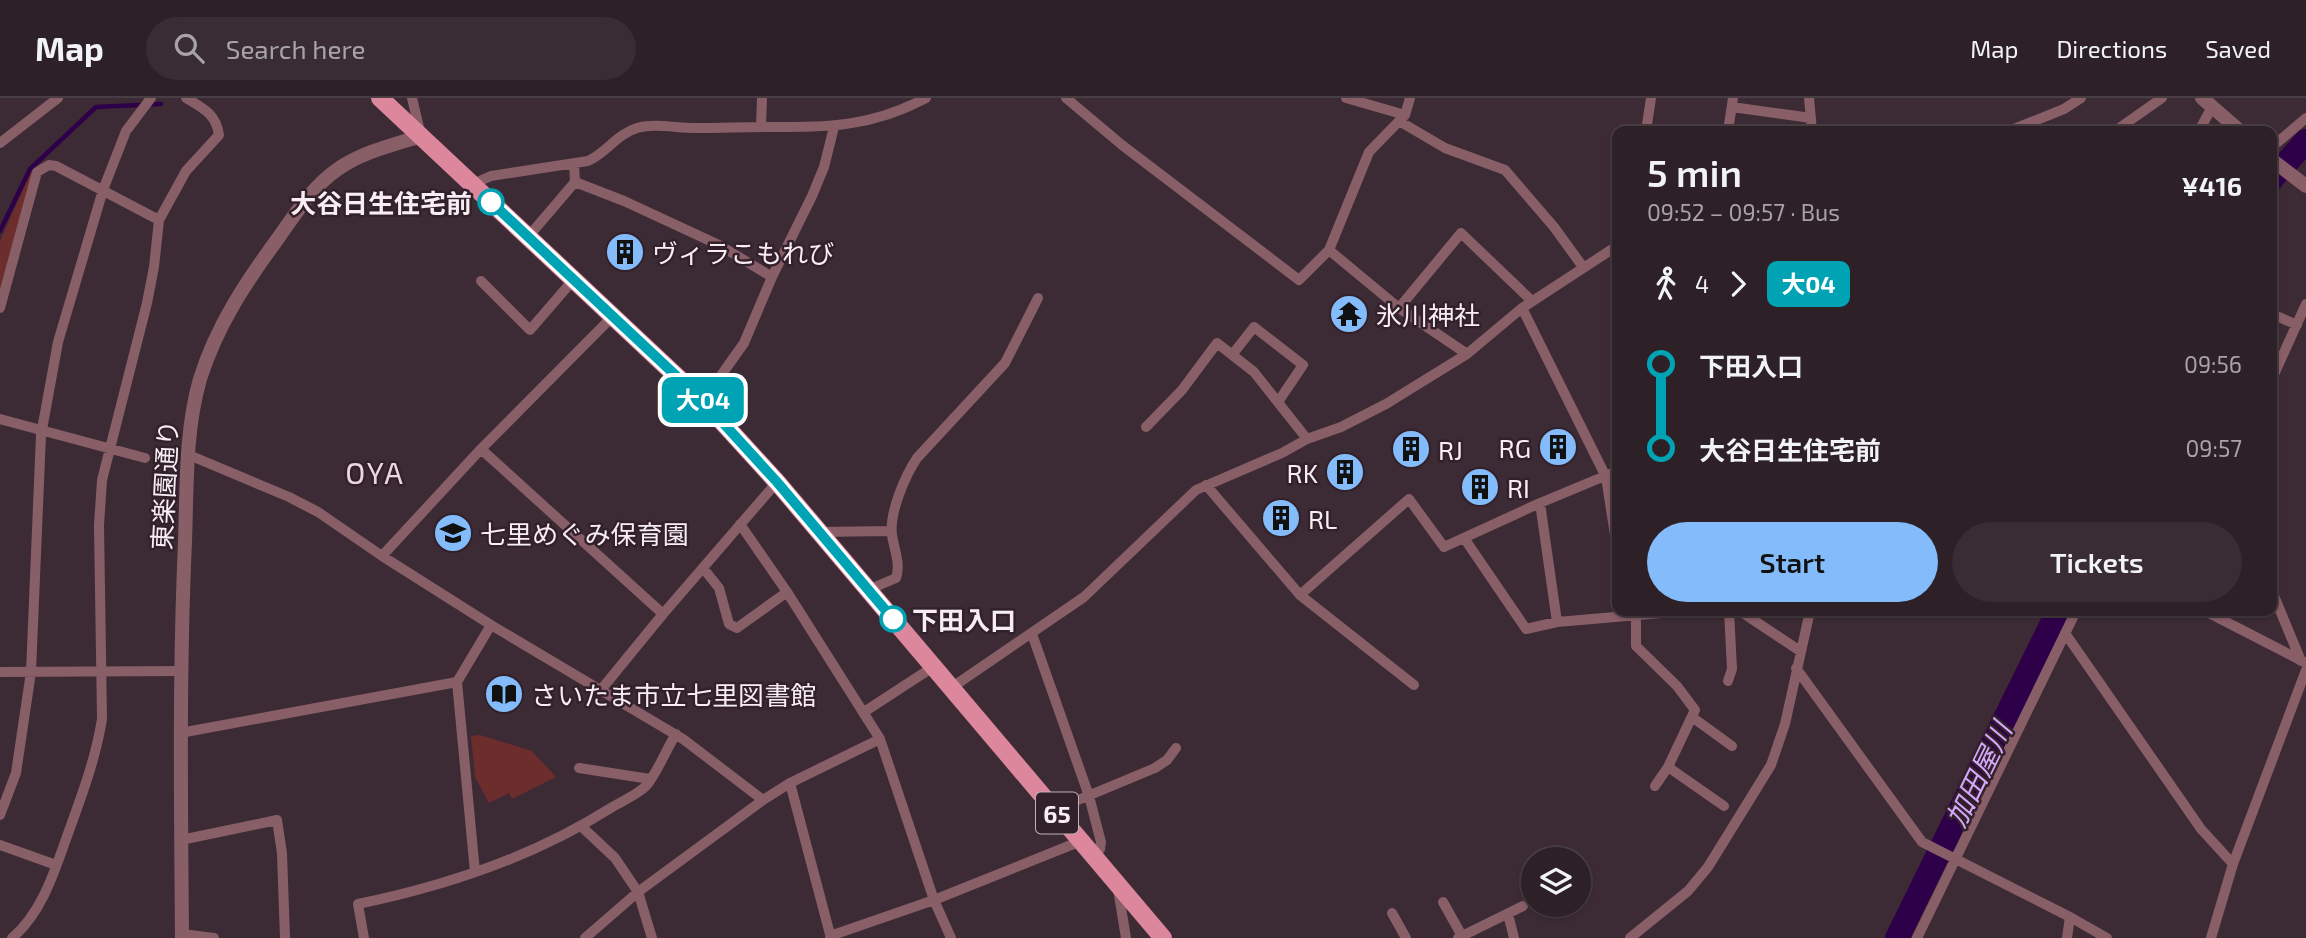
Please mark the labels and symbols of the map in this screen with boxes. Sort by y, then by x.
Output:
place label: 大谷日生住宅前 [290,187,472,218]
marker: 大谷日生住宅前 [478,189,504,215]
building icon: ヴィラこもれび [604,231,646,273]
place label: ヴィラこもれび [652,237,834,268]
temple icon: 氷川神社 [1328,293,1370,335]
place label: 氷川神社 [1376,299,1480,330]
line badge: 大04 [663,377,743,423]
street label: 東楽園通り [145,419,183,551]
building icon: RG [1537,426,1579,468]
building icon: RJ [1390,428,1432,470]
place label: RG [1499,432,1531,463]
place label: RJ [1438,434,1463,465]
building icon: RK [1324,451,1366,493]
district label: OYA [345,454,405,490]
place label: RK [1287,457,1318,488]
building icon: RI [1459,466,1501,508]
place label: RI [1507,472,1530,503]
building icon: RL [1260,497,1302,539]
place label: RL [1308,503,1337,534]
school or university icon: 七里めぐみ保育園 [432,512,474,554]
place label: 七里めぐみ保育園 [480,518,689,549]
place label: 下田入口 [912,604,1016,635]
marker: 下田入口 [880,606,906,632]
library icon: さいたま市立七里図書館 [483,673,525,715]
place label: さいたま市立七里図書館 [531,679,816,710]
water label: 加田屋川 [1938,714,2019,832]
road number: 65 [1036,792,1078,834]

